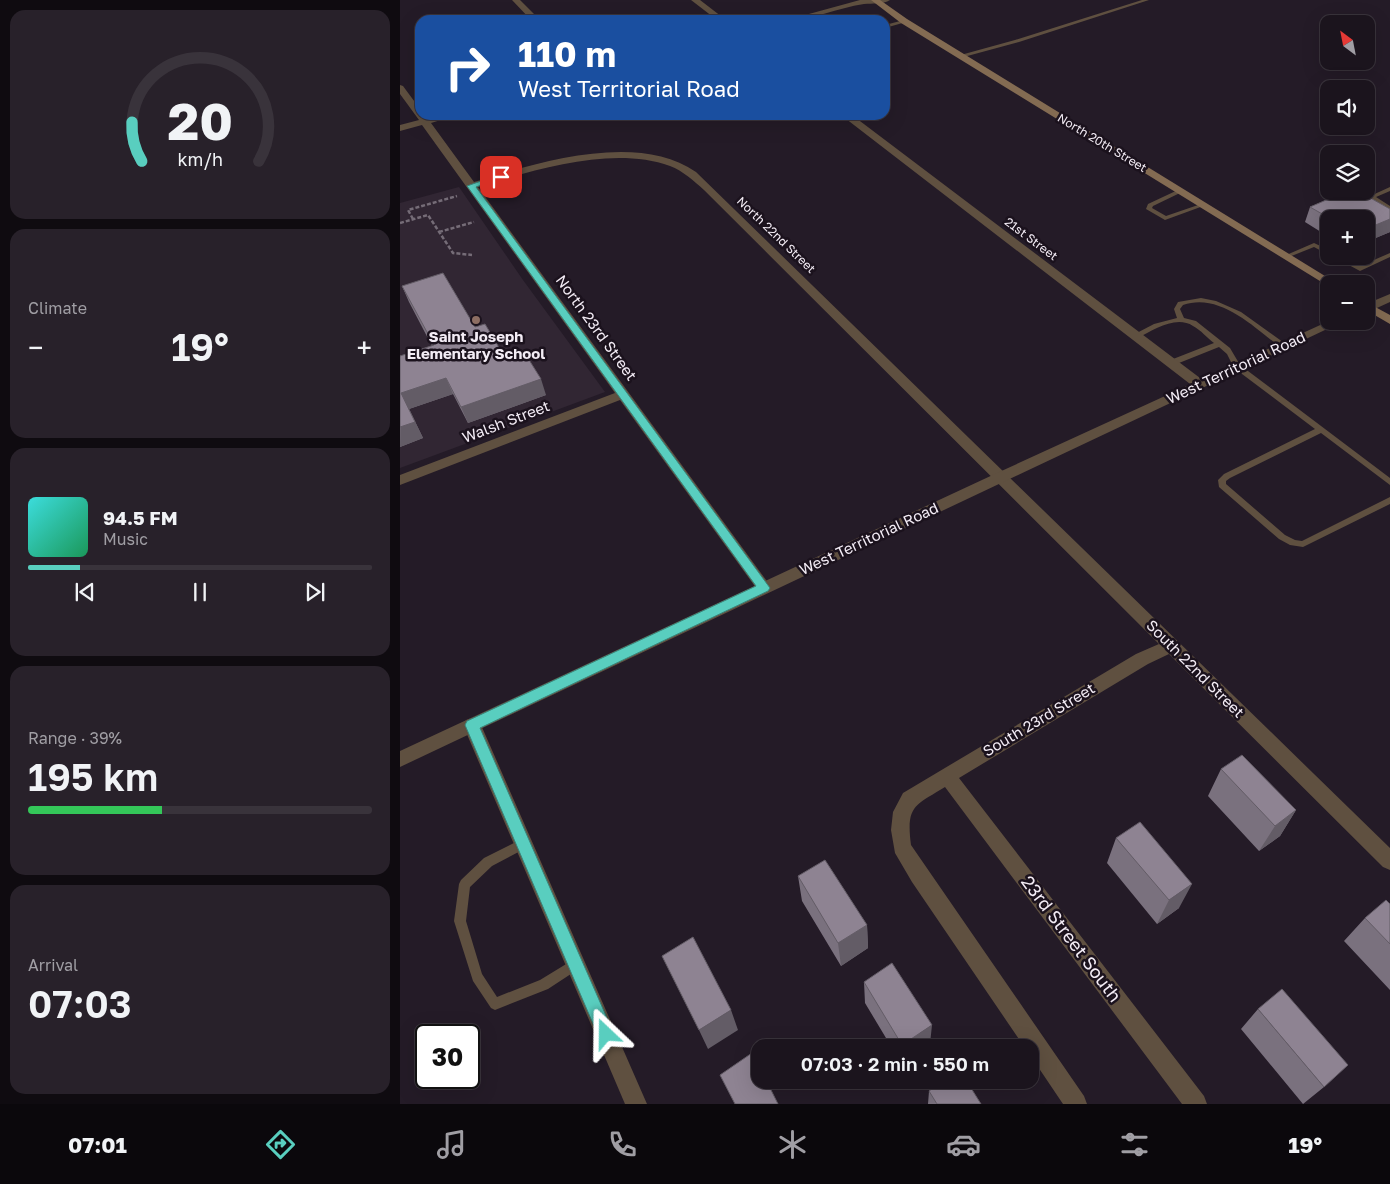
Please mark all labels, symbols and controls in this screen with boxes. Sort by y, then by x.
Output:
north arrow [1320,15,1375,70]
map controls [1320,15,1375,330]
text: 110 m [518,33,616,75]
icon: right [435,35,500,100]
text: West Territorial Road [518,75,740,102]
button: sound [1320,80,1375,135]
text: 20 [167,89,233,151]
street label: North 20th Street [1055,110,1150,175]
button: layers [1320,145,1375,200]
text: km/h [177,148,223,170]
pin [480,156,522,198]
icon: arrive [487,163,515,191]
street label: North 22nd Street [734,193,819,276]
button: + [1320,210,1375,265]
street label: 21st Street [1002,214,1061,264]
street label: North 23rd Street [552,271,641,384]
button: − [1320,275,1375,330]
text: Climate [28,298,87,318]
marker: Saint Joseph Elementary School [470,314,482,326]
text: 19° [171,324,229,369]
place label: Saint Joseph Elementary School [407,327,545,362]
street label: West Territorial Road [1163,327,1308,407]
text: − [28,331,43,364]
text: + [357,331,372,364]
street label: Walsh Street [459,396,552,446]
street label: West Territorial Road [796,498,941,578]
text: 94.5 FM [103,506,178,529]
text: Music [103,529,148,549]
icon: previous [71,578,99,606]
icon: pause [186,578,214,606]
icon: next [301,578,329,606]
street label: South 22nd Street [1143,616,1248,721]
street label: South 23rd Street [979,679,1098,760]
text: Range · 39% [28,728,122,748]
text: 195 km [28,754,158,799]
street label: 23rd Street South [1017,871,1127,1006]
text: Arrival [28,955,78,975]
text: 07:03 [28,981,132,1026]
position arrow [579,1007,631,1059]
speed limit sign: 30 [415,1024,480,1089]
text: 07:03 · 2 min · 550 m [801,1052,989,1075]
icon: directions [263,1127,298,1162]
icon: music [434,1127,469,1162]
icon: phone [605,1127,640,1162]
icon: climate [775,1127,810,1162]
icon: car [946,1127,981,1162]
icon: filters [1117,1127,1152,1162]
text: 07:01 [68,1131,127,1158]
text: 19° [1288,1131,1322,1158]

